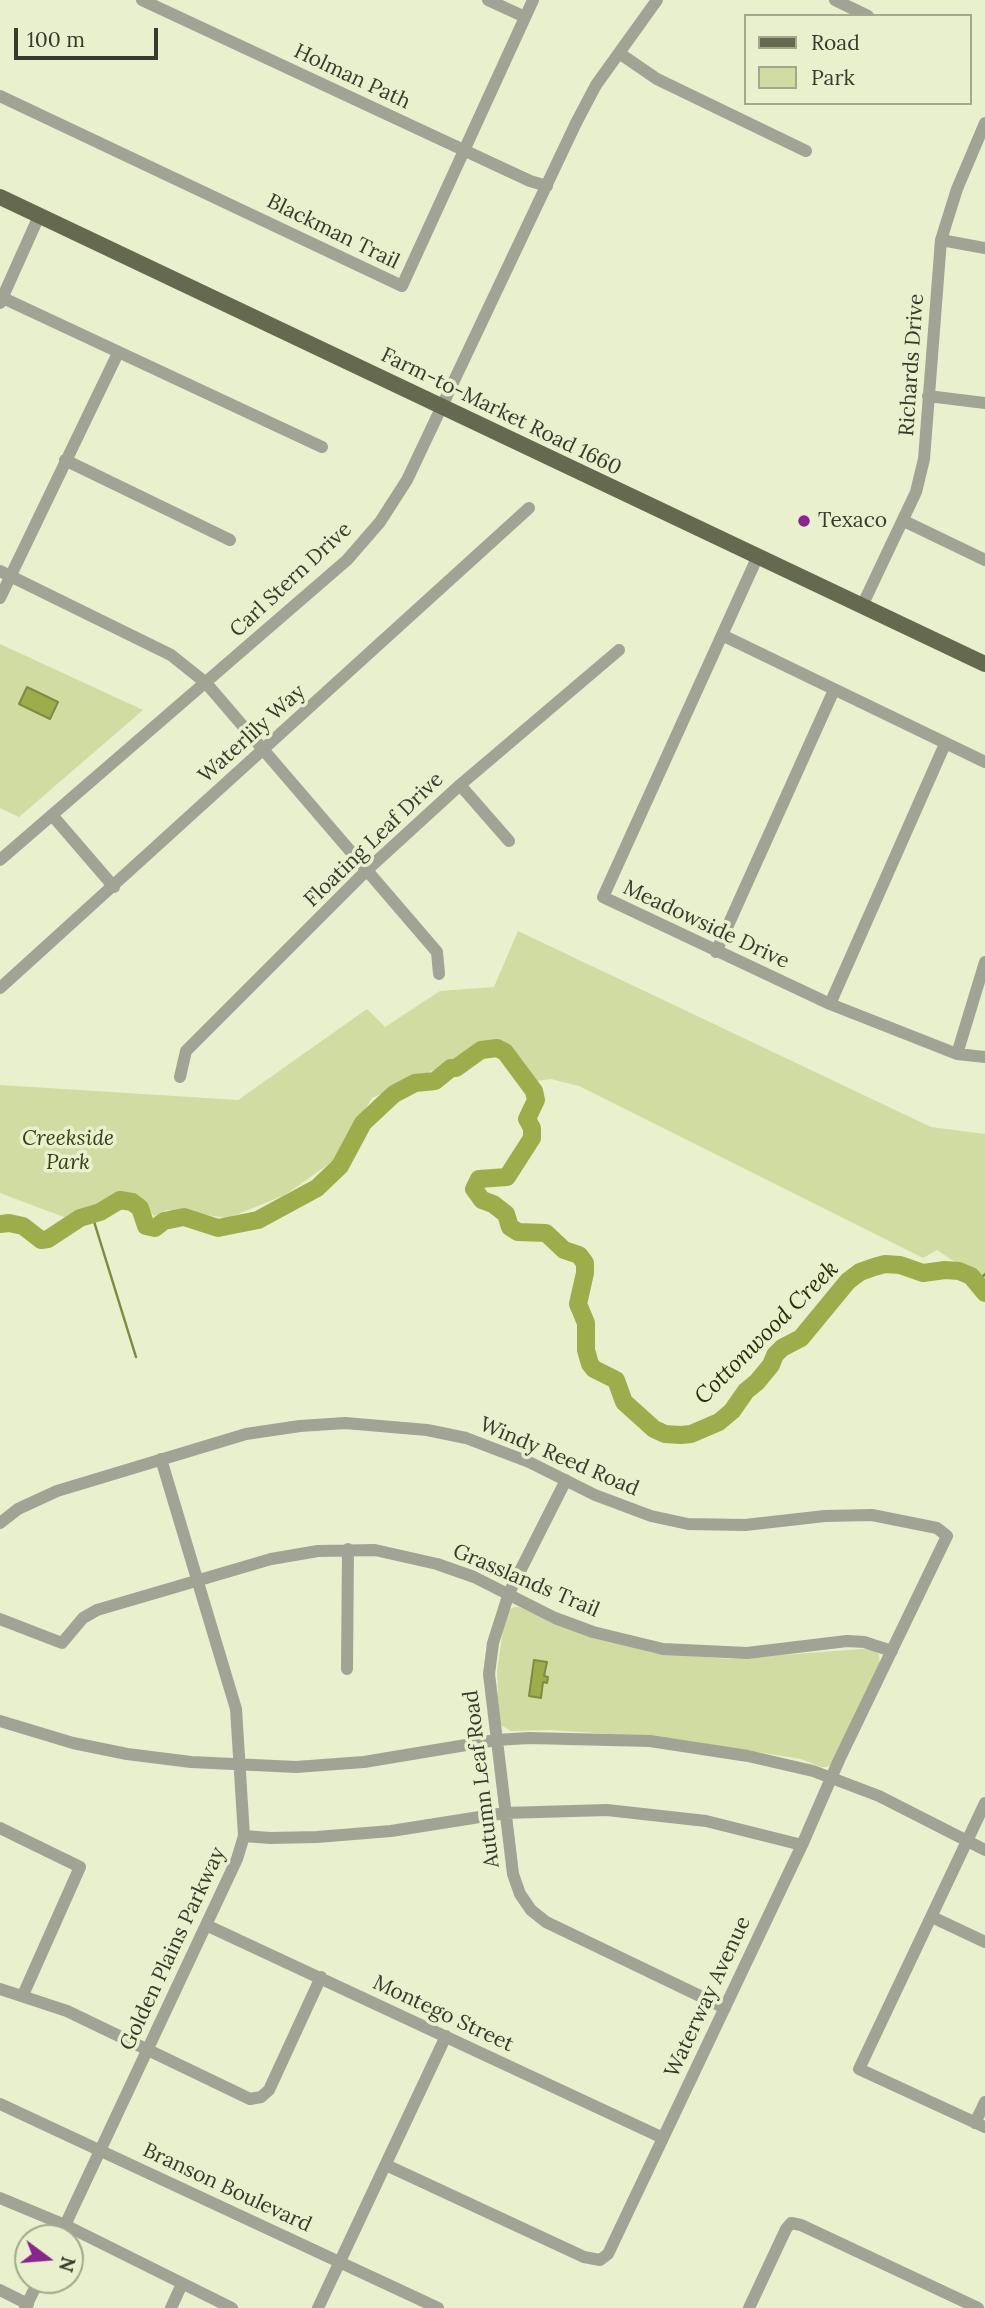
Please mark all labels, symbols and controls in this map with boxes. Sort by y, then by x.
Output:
scale bar [18,14,161,58]
legend [744,14,971,105]
text: 100 m [27,26,85,53]
text: Road [811,29,860,56]
street label: Holman Path [290,39,414,115]
text: Park [811,64,855,91]
street label: Blackman Trail [263,189,403,275]
street label: Richards Drive [894,293,930,437]
street label: Farm-to-Market Road 1660 [377,343,625,481]
place label: Texaco [818,508,887,534]
marker: Texaco [796,513,812,529]
street label: Carl Stern Drive [225,517,357,643]
street label: Waterlily Way [193,680,311,788]
street label: Floating Leaf Drive [299,767,449,913]
street label: Meadowside Drive [619,875,793,975]
park label: Creekside Park [22,1126,114,1176]
water label: Cottonwood Creek [689,1255,845,1411]
street label: Windy Reed Road [476,1412,642,1502]
street label: Grasslands Trail [449,1539,603,1623]
street label: Autumn Leaf Road [459,1689,505,1869]
street label: Golden Plains Parkway [115,1843,231,2055]
street label: Waterway Avenue [660,1913,756,2081]
street label: Montego Street [369,1970,517,2058]
street label: Branson Boulevard [139,2138,315,2238]
north arrow [14,2224,84,2294]
text: N [54,2254,81,2275]

